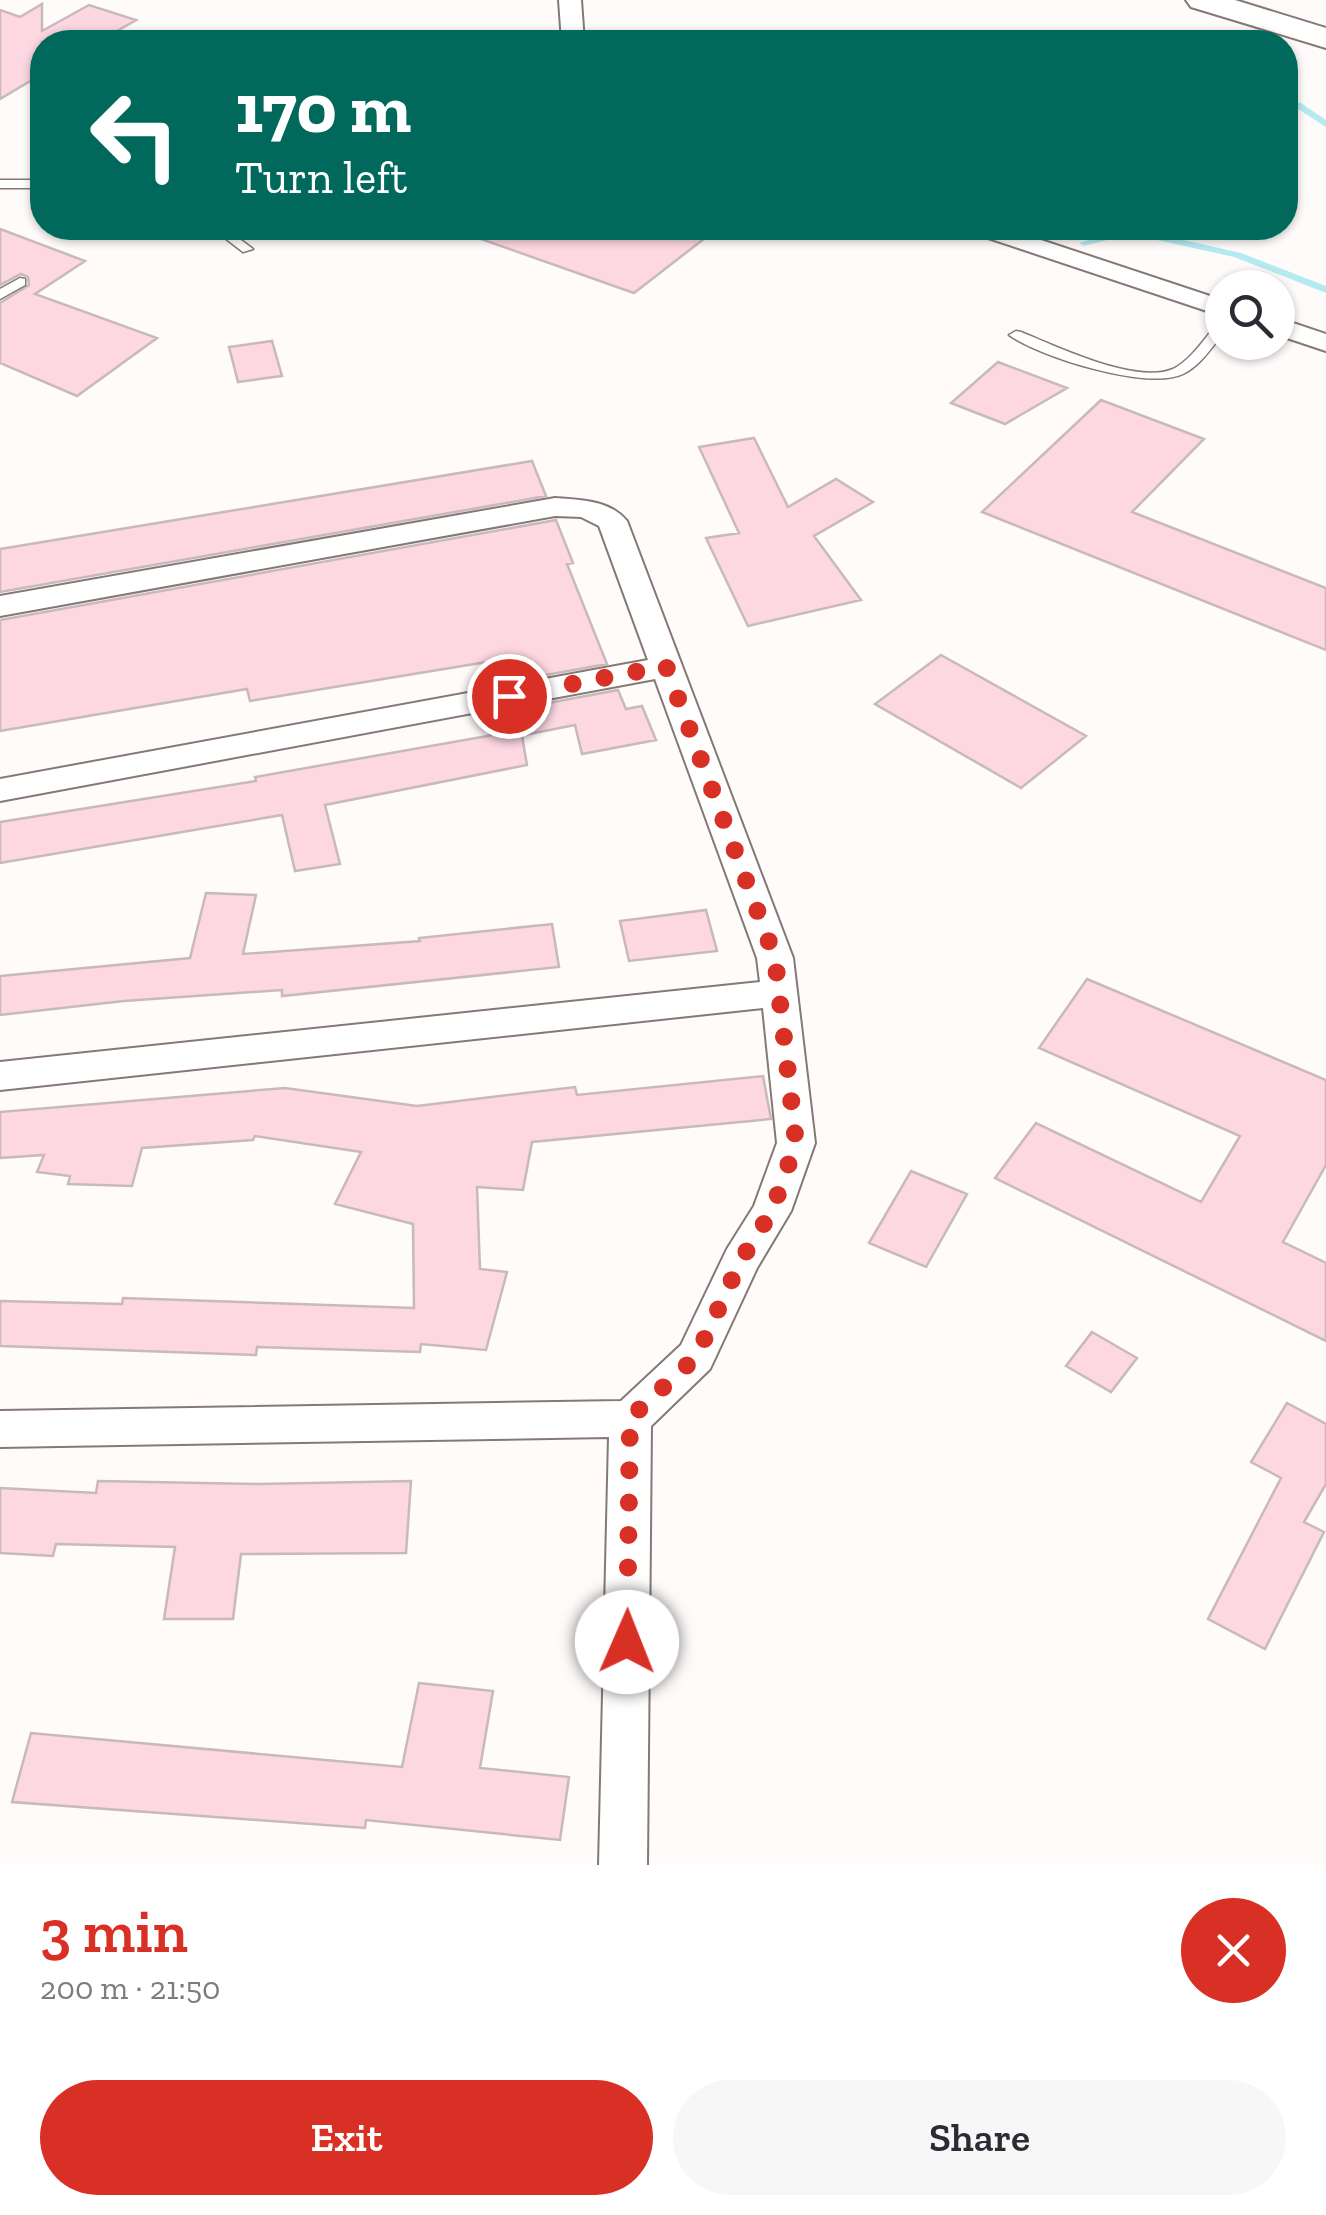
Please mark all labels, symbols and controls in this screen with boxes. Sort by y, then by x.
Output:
text: 170 m [235,66,411,150]
icon: left [70,70,200,200]
text: Turn left [235,151,407,205]
map controls [1205,270,1295,360]
button: search [1205,270,1295,360]
pin [467,654,552,739]
icon: arrive [482,669,537,724]
position arrow [575,1590,679,1694]
text: 3 min [40,1895,188,1967]
button: close [1181,1898,1286,2003]
text: 200 m · 21:50 [40,1969,221,2007]
button: Exit [40,2080,653,2195]
button: Share [673,2080,1286,2195]

